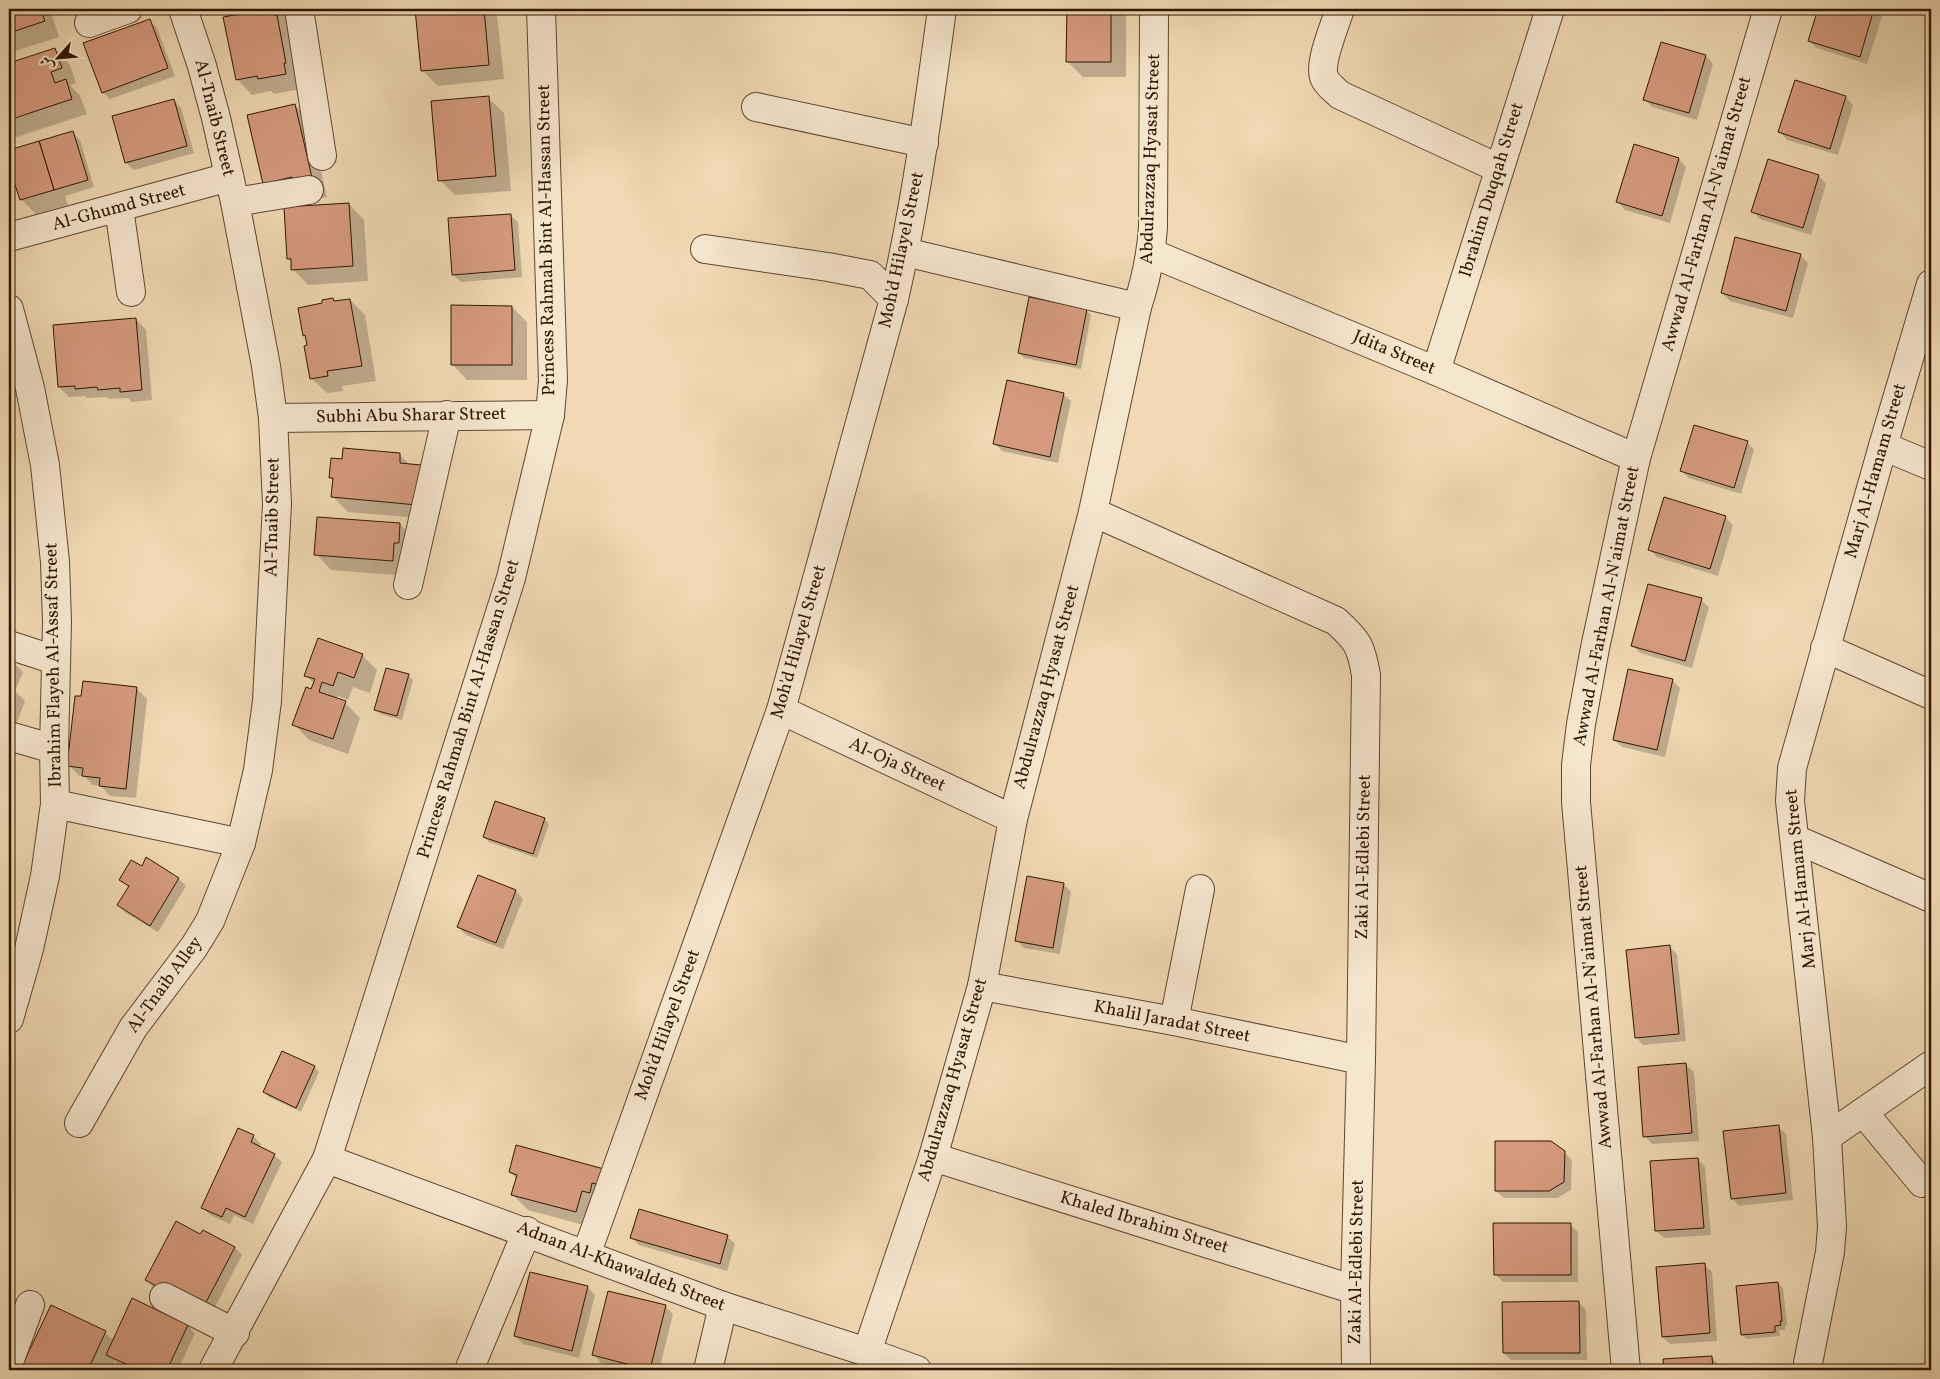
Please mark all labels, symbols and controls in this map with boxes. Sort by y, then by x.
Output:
north arrow [32,32,82,82]
text: ش [36,53,59,74]
street label: Abdulrazzaq Hyasat Street [1135,53,1167,265]
street label: Al-Tnaib Street [187,57,241,179]
street label: Awwad Al-Farhan Al-N'aimat Street [1656,74,1758,354]
street label: Princess Rahmah Bint Al-Hassan Street [532,84,562,396]
street label: Ibrahim Duqqah Street [1453,99,1531,281]
street label: Moh'd Hilayel Street [873,170,931,330]
street label: Al-Ghumd Street [50,178,188,238]
street label: Jdita Street [1349,324,1439,382]
street label: Marj Al-Hamam Street [1839,380,1913,562]
street label: Subhi Abu Sharar Street [316,402,506,430]
street label: Al-Tnaib Street [259,457,287,577]
street label: Awwad Al-Farhan Al-N'aimat Street [1568,464,1646,748]
street label: Ibrahim Flayeh Al-Assaf Street [39,542,69,788]
street label: Princess Rahmah Bint Al-Hassan Street [411,556,527,862]
street label: Moh'd Hilayel Street [765,562,833,722]
street label: Abdulrazzaq Hyasat Street [1008,582,1086,792]
street label: Al-Oja Street [845,732,949,798]
street label: Zaki Al-Edlebi Street [1350,774,1378,940]
street label: Marj Al-Hamam Street [1779,788,1823,970]
street label: Awwad Al-Farhan Al-N'aimat Street [1569,864,1619,1150]
street label: Al-Tnaib Alley [121,931,209,1038]
street label: Moh'd Hilayel Street [629,946,707,1104]
street label: Abdulrazzaq Hyasat Street [912,975,994,1185]
street label: Khalil Jaradat Street [1092,995,1252,1049]
street label: Zaki Al-Edlebi Street [1343,1179,1371,1345]
street label: Khaled Ibrahim Street [1057,1185,1231,1261]
street label: Adnan Al-Khawaldeh Street [513,1216,729,1318]

